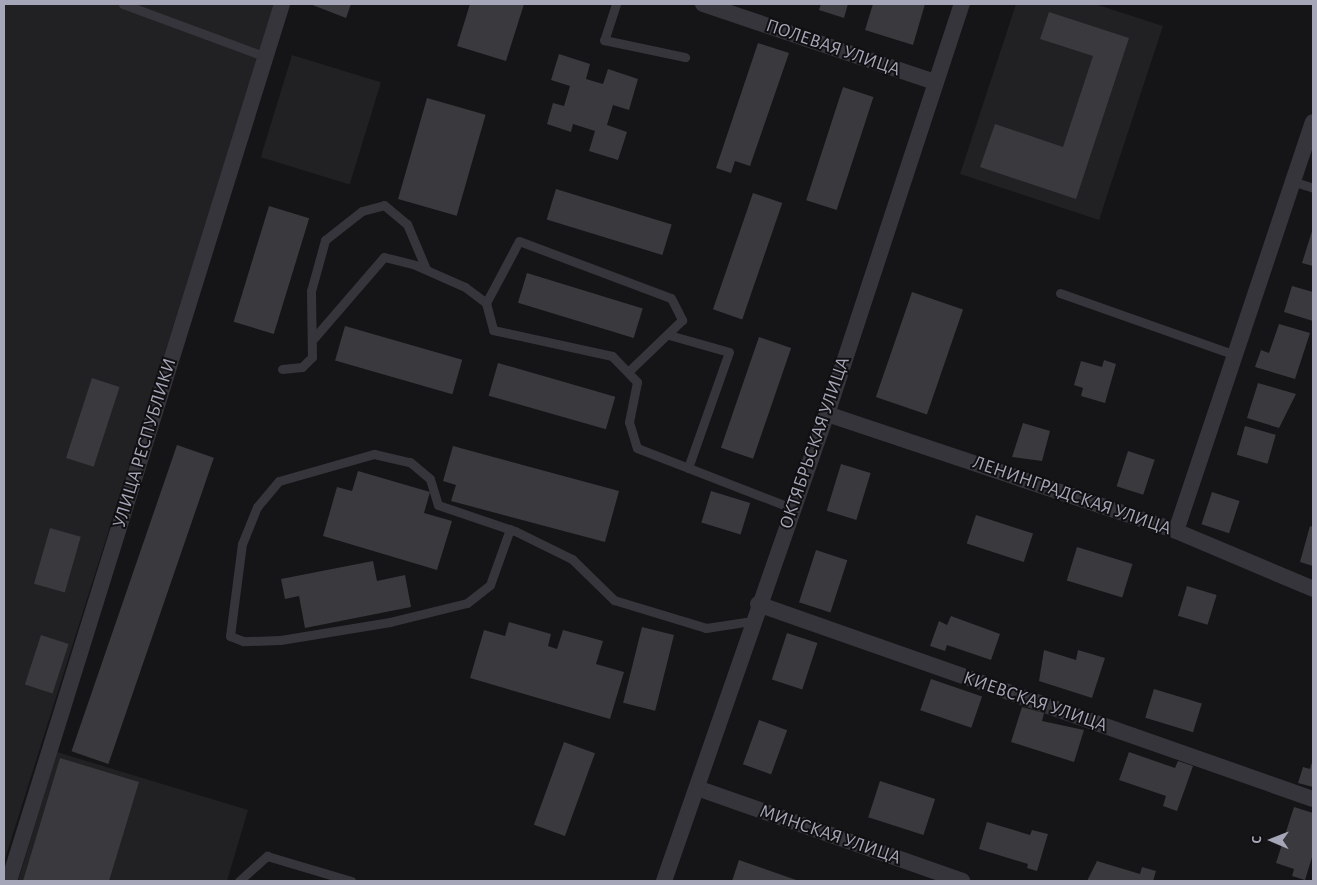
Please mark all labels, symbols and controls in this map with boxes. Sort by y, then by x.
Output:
street label: ПОЛЕВАЯ УЛИЦА [763,14,903,82]
street label: ОКТЯБРЬСКАЯ УЛИЦА [775,354,855,532]
street label: УЛИЦА РЕСПУБЛИКИ [108,355,182,531]
street label: ЛЕНИНГРАДСКАЯ УЛИЦА [970,451,1174,541]
street label: КИЕВСКАЯ УЛИЦА [960,667,1110,737]
street label: МИНСКАЯ УЛИЦА [756,800,904,870]
north arrow [1247,815,1297,865]
text: С [1250,836,1264,844]

